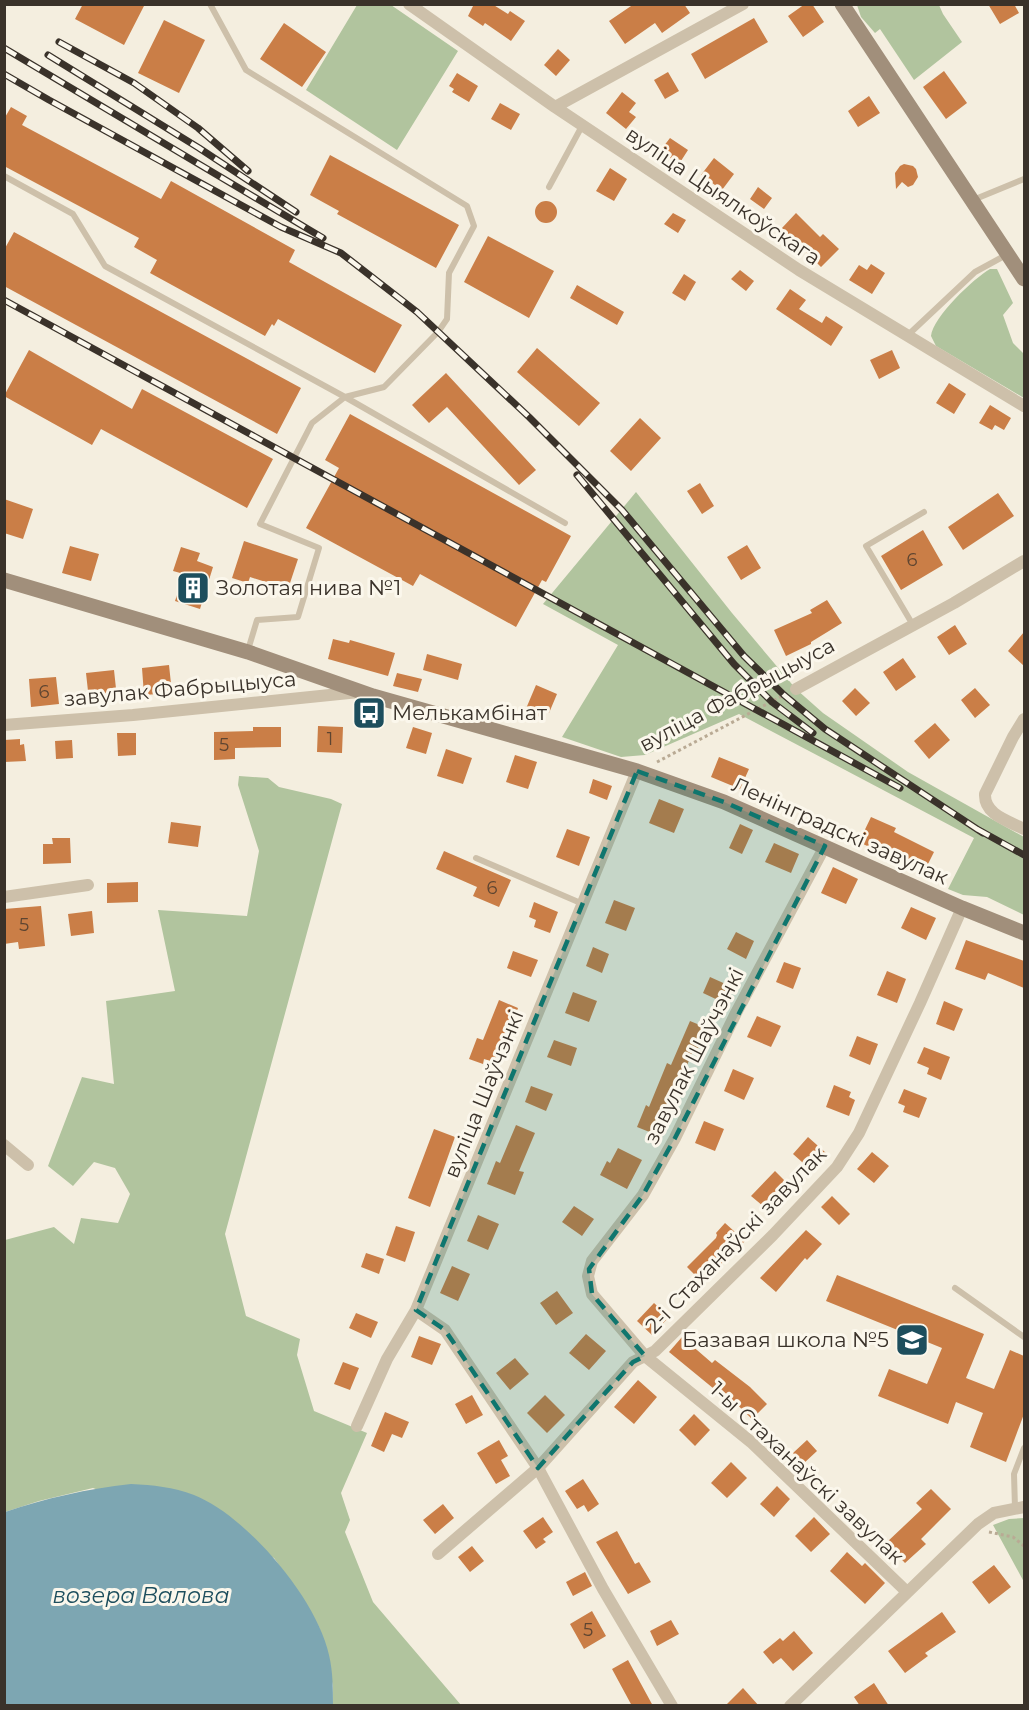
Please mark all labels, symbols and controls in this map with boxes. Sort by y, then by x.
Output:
street label: вуліца Цыялкоўскага [621,121,825,270]
house number: 6 [907,549,918,571]
building icon: Золотая нива №1 [175,570,211,606]
place label: Золотая нива №1 [216,575,401,600]
street label: вуліца Фабрыцыуса [635,632,839,757]
street label: завулак Фабрыцыуса [63,666,297,711]
house number: 6 [39,681,50,703]
bus stop icon: Мелькамбінат [351,695,387,731]
place label: Мелькамбінат [392,700,547,725]
house number: 1 [327,728,333,750]
house number: 5 [219,734,229,756]
street label: Ленінградскі завулак [728,771,952,890]
house number: 6 [487,877,498,899]
house number: 5 [19,914,29,936]
street label: завулак Шаўчэнкі [638,964,749,1148]
street label: вуліца Шаўчэнкі [438,1006,529,1181]
street label: 2-і Стаханаўскі завулак [640,1141,831,1338]
school or university icon: Базавая школа №5 [894,1322,930,1358]
place label: Базавая школа №5 [682,1327,889,1352]
street label: 1-ы Стаханаўскі завулак [705,1376,909,1569]
water label: возера Валова [52,1582,230,1609]
house number: 5 [583,1619,593,1641]

